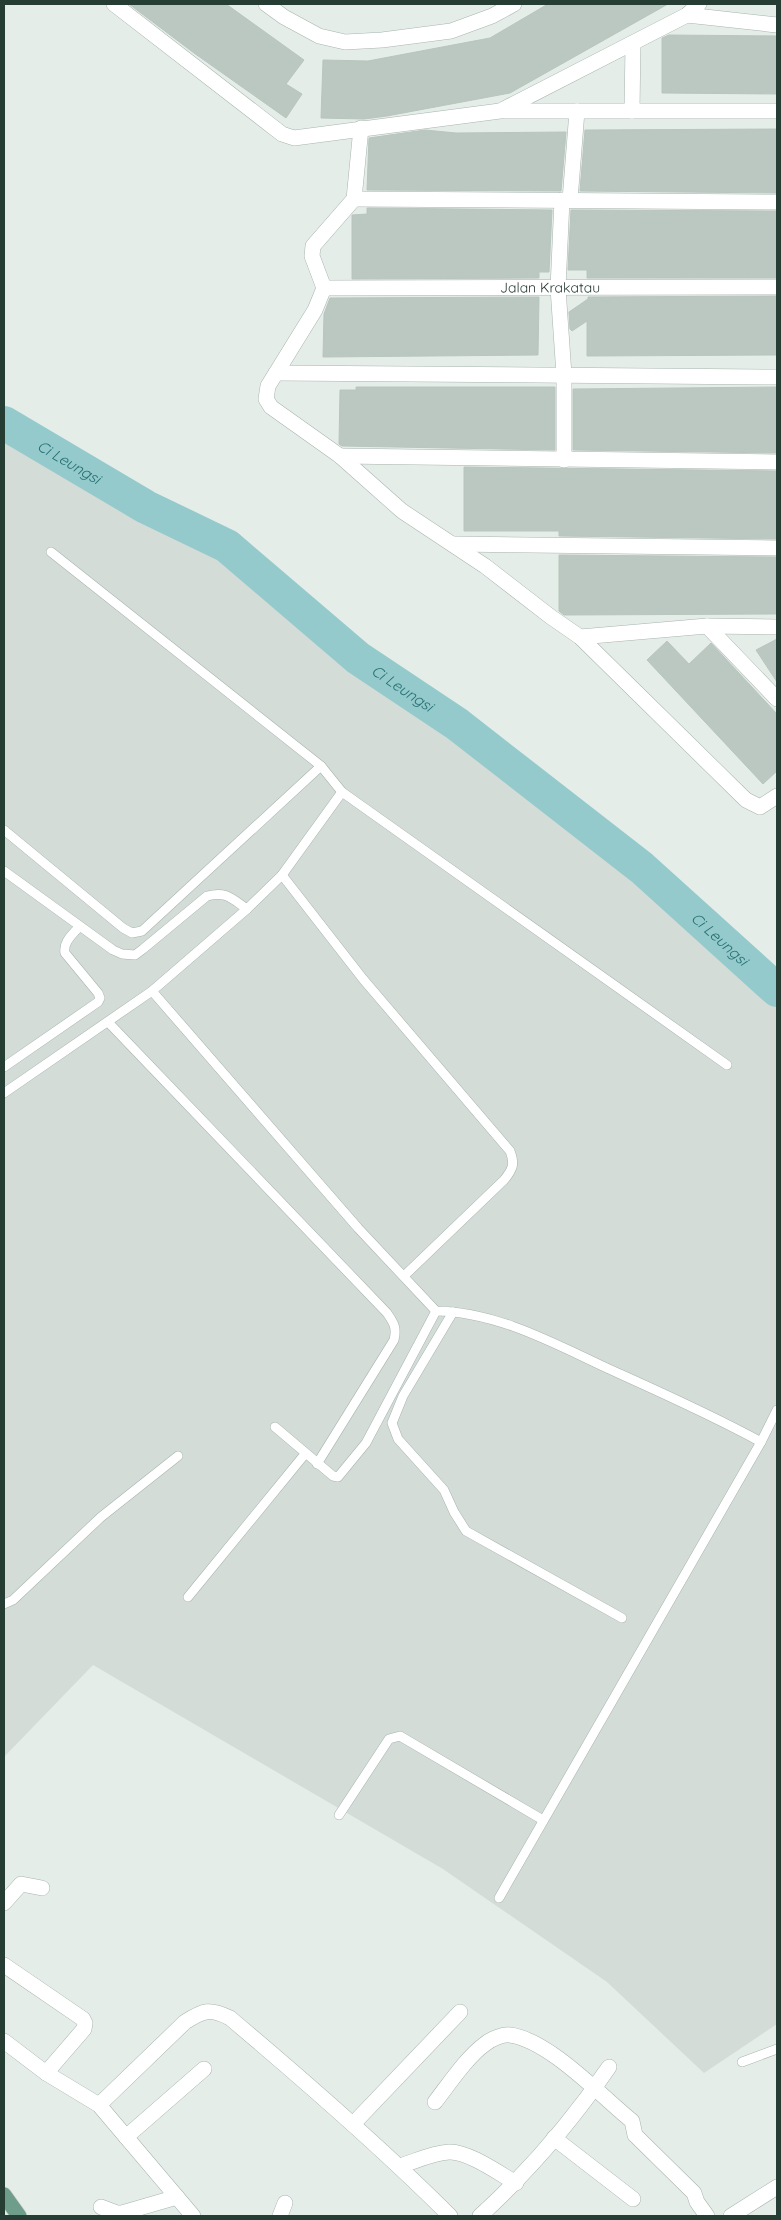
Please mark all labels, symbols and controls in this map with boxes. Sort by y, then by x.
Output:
street label: Jalan Krakatau [500,278,600,297]
water label: Ci Leungsi [34,436,106,489]
water label: Ci Leungsi [368,660,439,716]
water label: Ci Leungsi [688,908,754,970]

